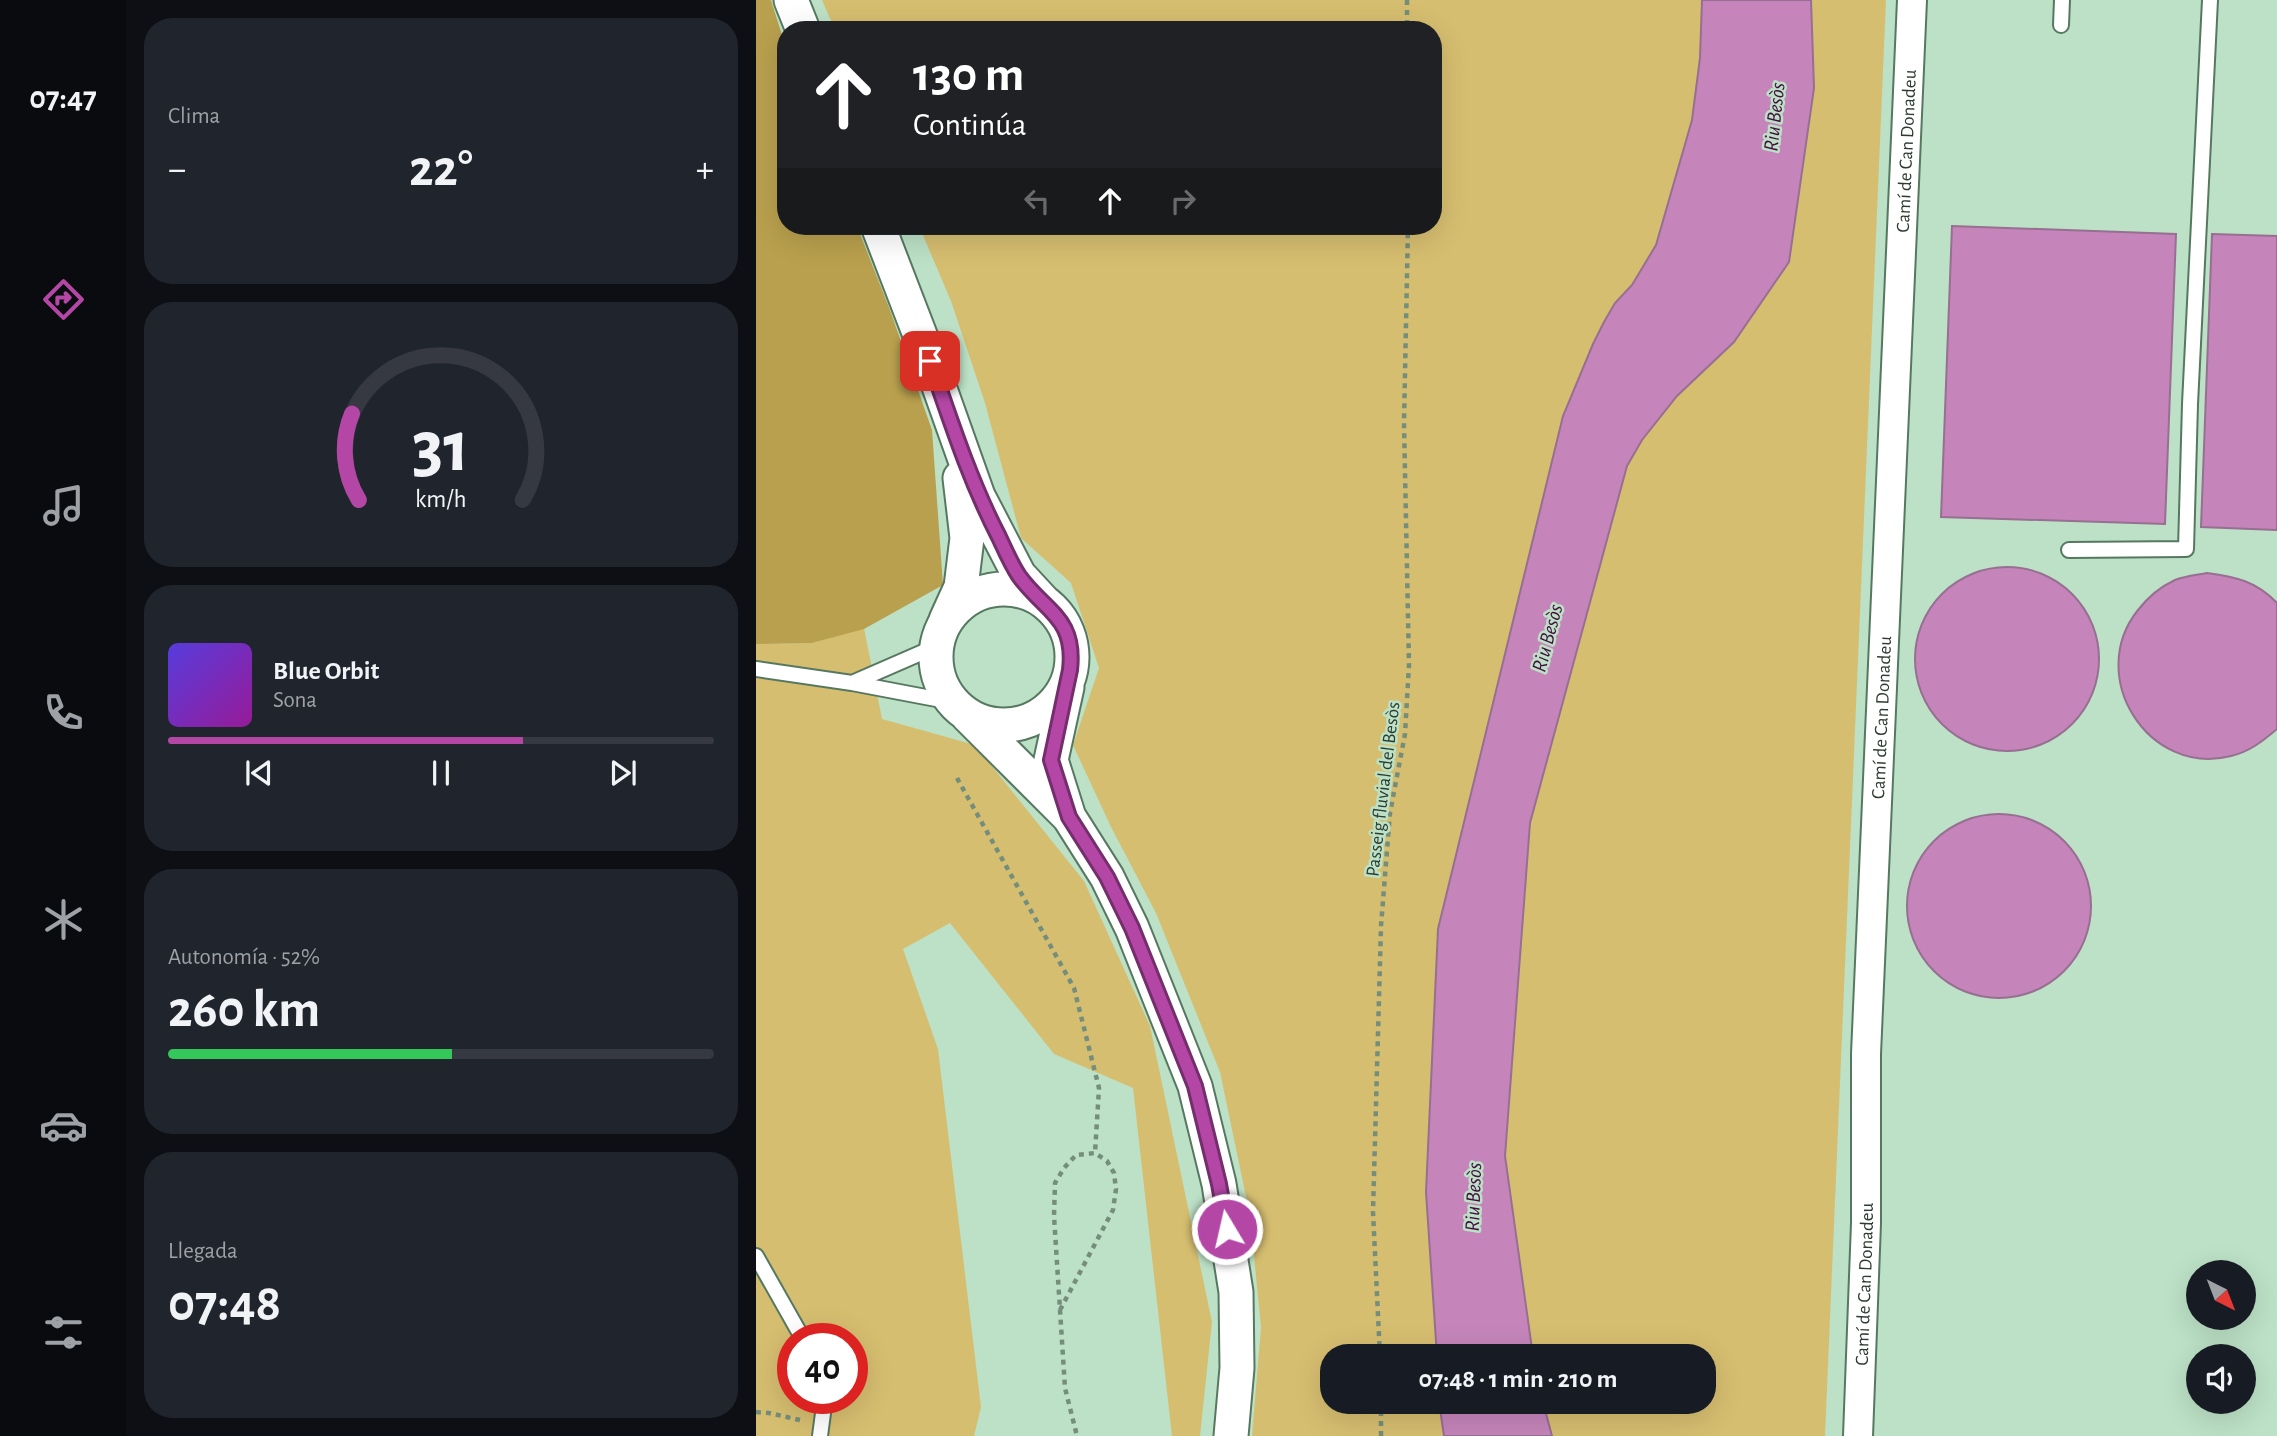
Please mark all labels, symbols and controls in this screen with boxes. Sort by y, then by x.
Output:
icon: ahead [798,49,889,140]
text: 130 m [913,51,1024,100]
street label: Camí de Can Donadeu [1894,69,1920,233]
water label: Riu Besòs [1760,81,1789,153]
text: 07:47 [29,82,97,114]
text: Clima [168,105,220,128]
text: Continúa [913,109,1026,141]
text: 22° [409,143,473,195]
text: − [168,151,186,189]
text: + [696,151,714,189]
icon: left [1018,182,1056,220]
icon: ahead [1091,182,1129,220]
icon: right [1164,182,1202,220]
icon: directions [39,275,88,324]
pin [900,331,960,391]
icon: arrive [911,342,949,380]
text: 31 [412,413,470,486]
icon: music [39,481,88,530]
text: km/h [415,487,467,512]
water label: Riu Besòs [1528,602,1567,674]
street label: Camí de Can Donadeu [1869,635,1895,799]
text: Blue Orbit [273,658,379,684]
icon: phone [39,688,88,737]
text: Sona [273,689,317,712]
street label: Passeig fluvial del Besòs [1363,701,1404,878]
icon: previous [240,754,278,792]
icon: pause [422,754,460,792]
icon: next [604,754,642,792]
icon: climate [39,895,88,944]
text: Autonomía · 52% [168,946,320,969]
text: 260 km [168,984,320,1036]
icon: car [39,1101,88,1150]
water label: Riu Besòs [1462,1162,1485,1232]
position arrow [1190,1192,1264,1266]
street label: Camí de Can Donadeu [1853,1202,1877,1366]
text: Llegada [168,1240,238,1263]
north arrow [2186,1260,2256,1330]
map controls [2186,1260,2256,1414]
text: 07:48 [168,1278,281,1330]
icon: filters [39,1308,88,1357]
speed limit sign: 40 [777,1323,868,1414]
button: sound [2186,1344,2256,1414]
text: 07:48 · 1 min · 210 m [1418,1366,1618,1392]

